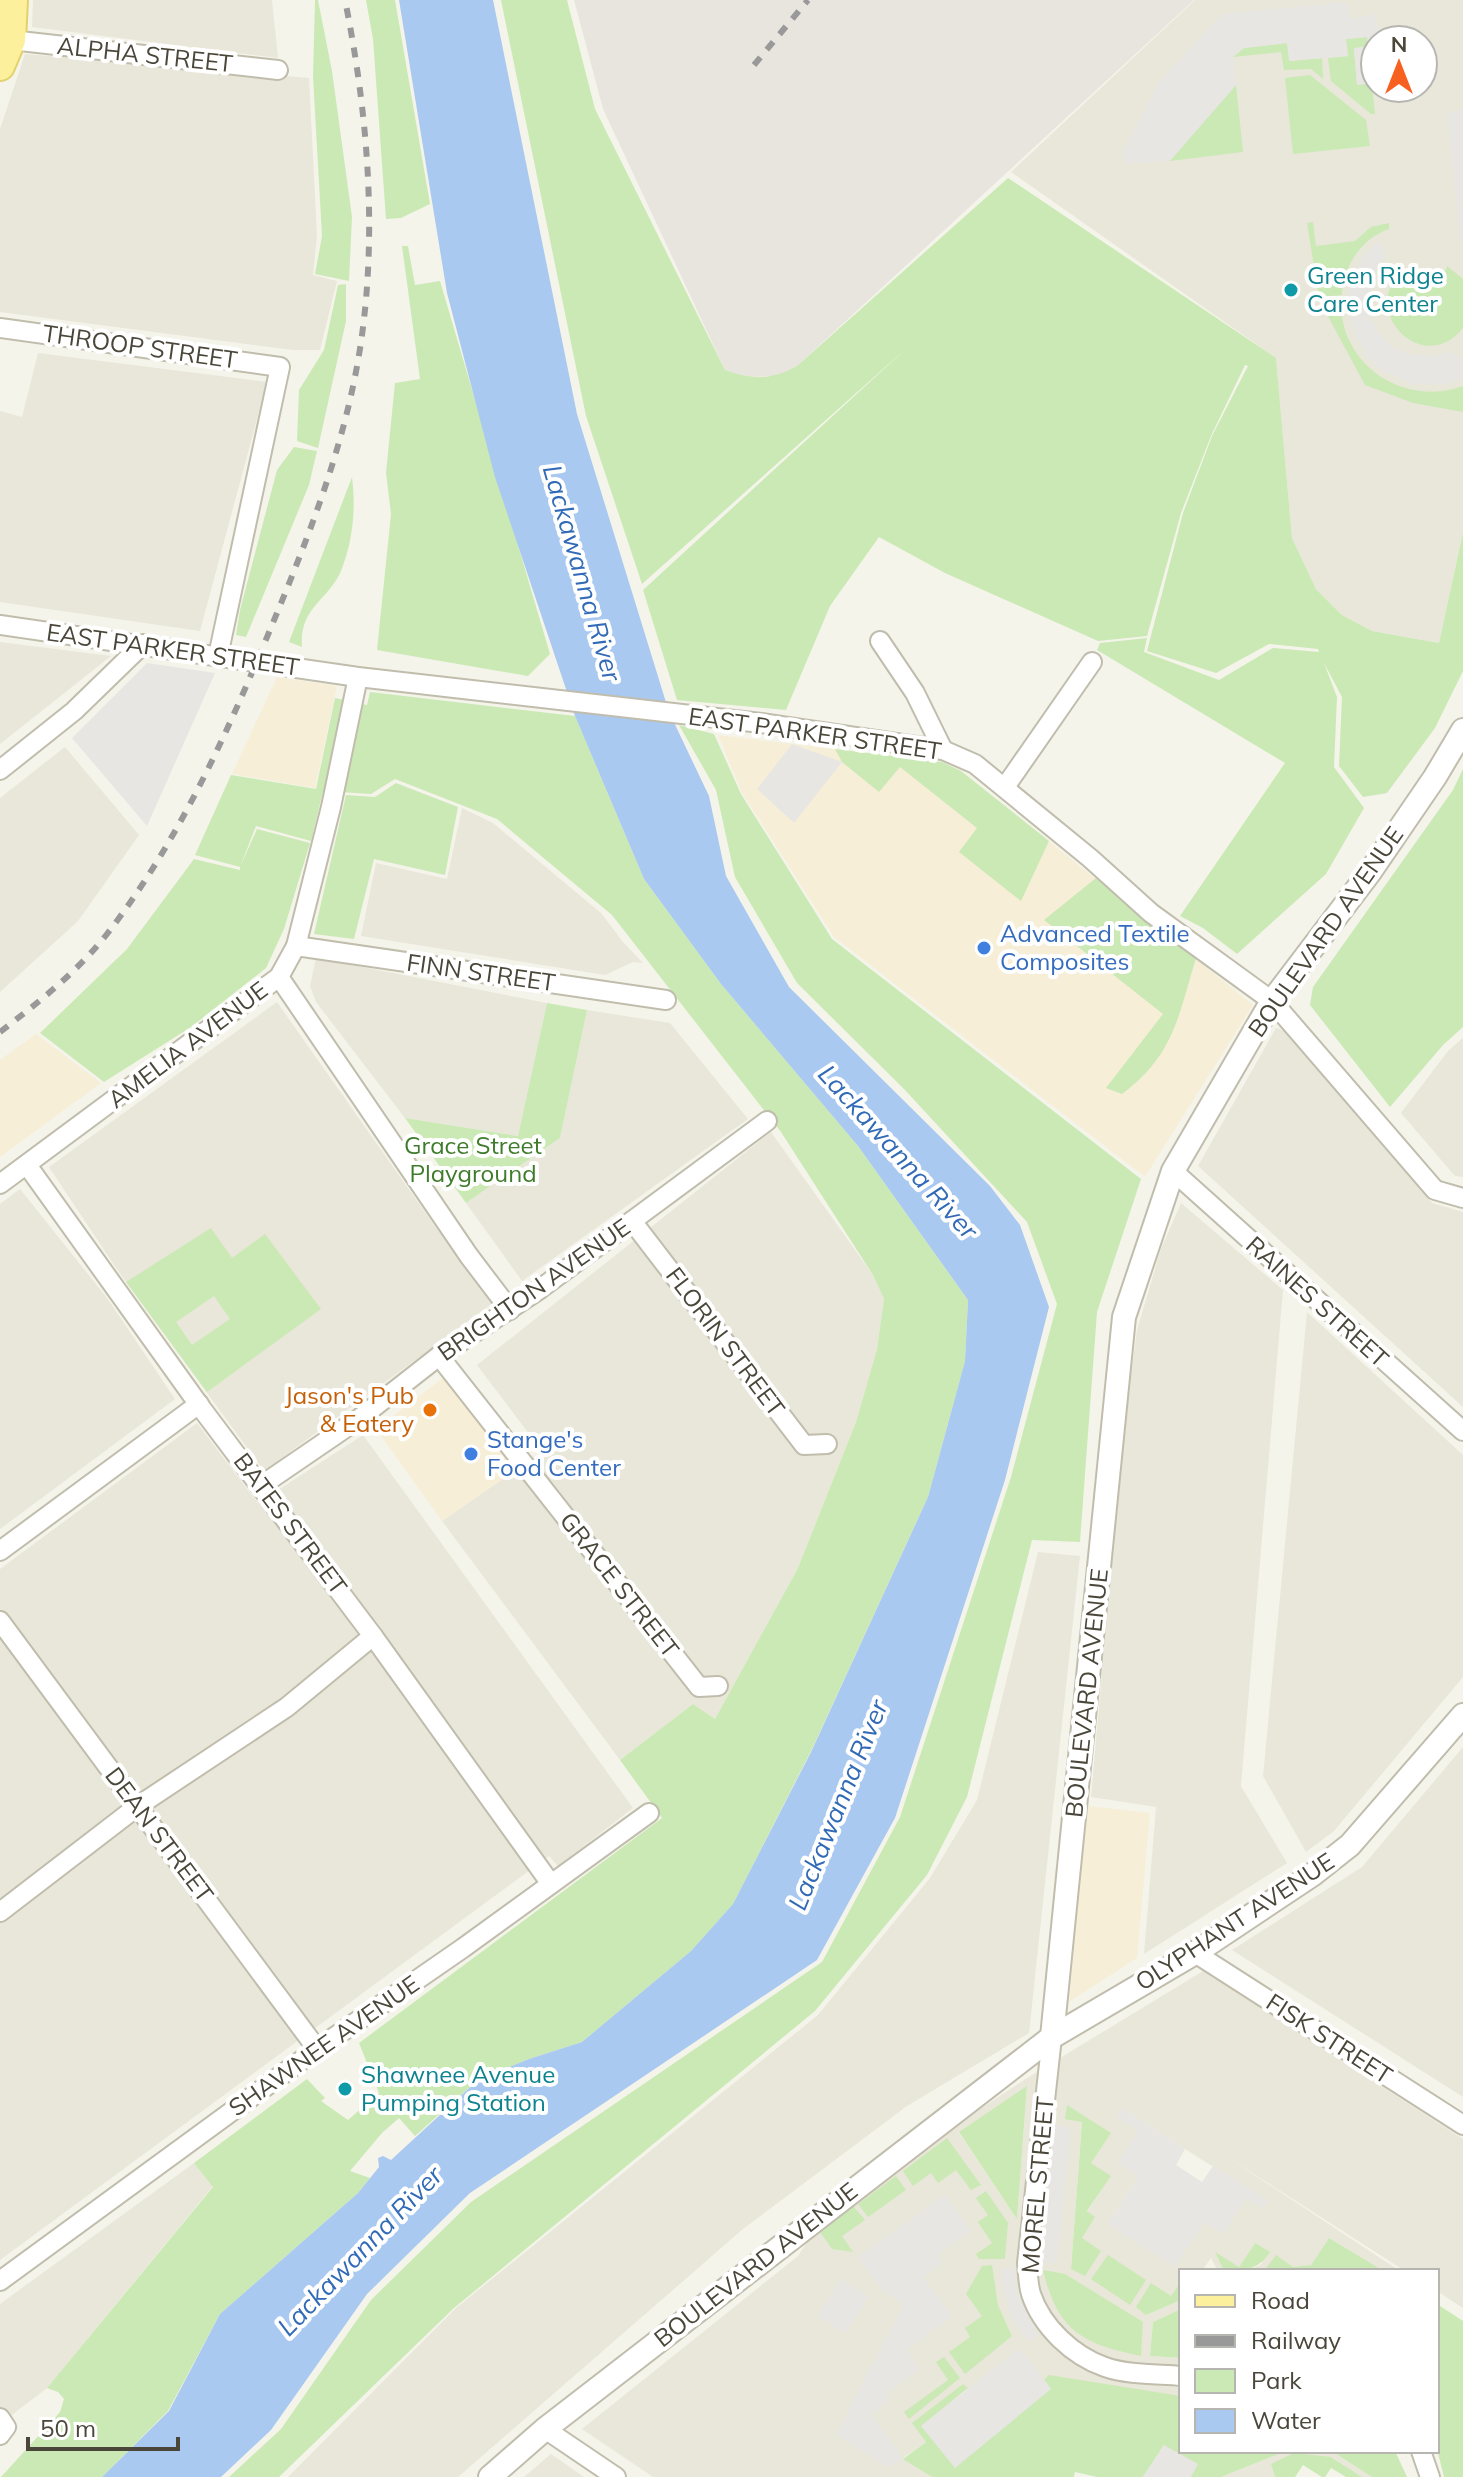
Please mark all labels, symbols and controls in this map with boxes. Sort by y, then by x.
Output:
north arrow [1359,24,1439,104]
street label: ALPHA STREET [56,30,235,78]
text: N [1391,30,1407,58]
place label: Green Ridge Care Center [1307,260,1444,318]
marker: Green Ridge Care Center [1282,281,1300,299]
street label: THROOP STREET [41,317,240,375]
water label: Lackawanna River [536,461,630,686]
street label: EAST PARKER STREET [45,616,302,682]
street label: EAST PARKER STREET [687,700,944,766]
street label: BOULEVARD AVENUE [1241,820,1409,1042]
place label: Advanced Textile Composites [1000,918,1190,976]
marker: Advanced Textile Composites [975,939,993,957]
street label: FINN STREET [405,947,558,997]
street label: AMELIA AVENUE [102,974,273,1114]
water label: Lackawanna River [811,1058,986,1247]
park label: Grace Street Playground [404,1130,542,1188]
street label: BRIGHTON AVENUE [431,1212,635,1367]
street label: RAINES STREET [1240,1229,1395,1373]
street label: FLORIN STREET [660,1261,792,1422]
place label: Jason's Pub & Eatery [285,1380,414,1438]
marker: Jason's Pub & Eatery [421,1401,439,1419]
place label: Stange's Food Center [487,1424,621,1482]
marker: Stange's Food Center [462,1445,480,1463]
street label: BATES STREET [228,1447,354,1601]
street label: GRACE STREET [554,1506,686,1663]
street label: BOULEVARD AVENUE [1058,1567,1114,1819]
water label: Lackawanna River [780,1694,895,1915]
street label: DEAN STREET [99,1761,221,1908]
street label: OLYPHANT AVENUE [1129,1846,1339,1997]
street label: SHAWNEE AVENUE [222,1968,424,2122]
street label: FISK STREET [1261,1986,1399,2090]
place label: Shawnee Avenue Pumping Station [361,2059,555,2117]
marker: Shawnee Avenue Pumping Station [336,2080,354,2098]
street label: MOREL STREET [1014,2095,1060,2275]
water label: Lackawanna River [270,2158,450,2343]
street label: BOULEVARD AVENUE [648,2175,863,2353]
legend [1179,2269,1439,2453]
text: Road [1251,2285,1310,2315]
text: Railway [1251,2325,1341,2355]
text: Park [1251,2365,1302,2395]
scale bar [28,2401,178,2451]
text: Water [1251,2405,1321,2435]
text: 50 m [40,2413,96,2443]

